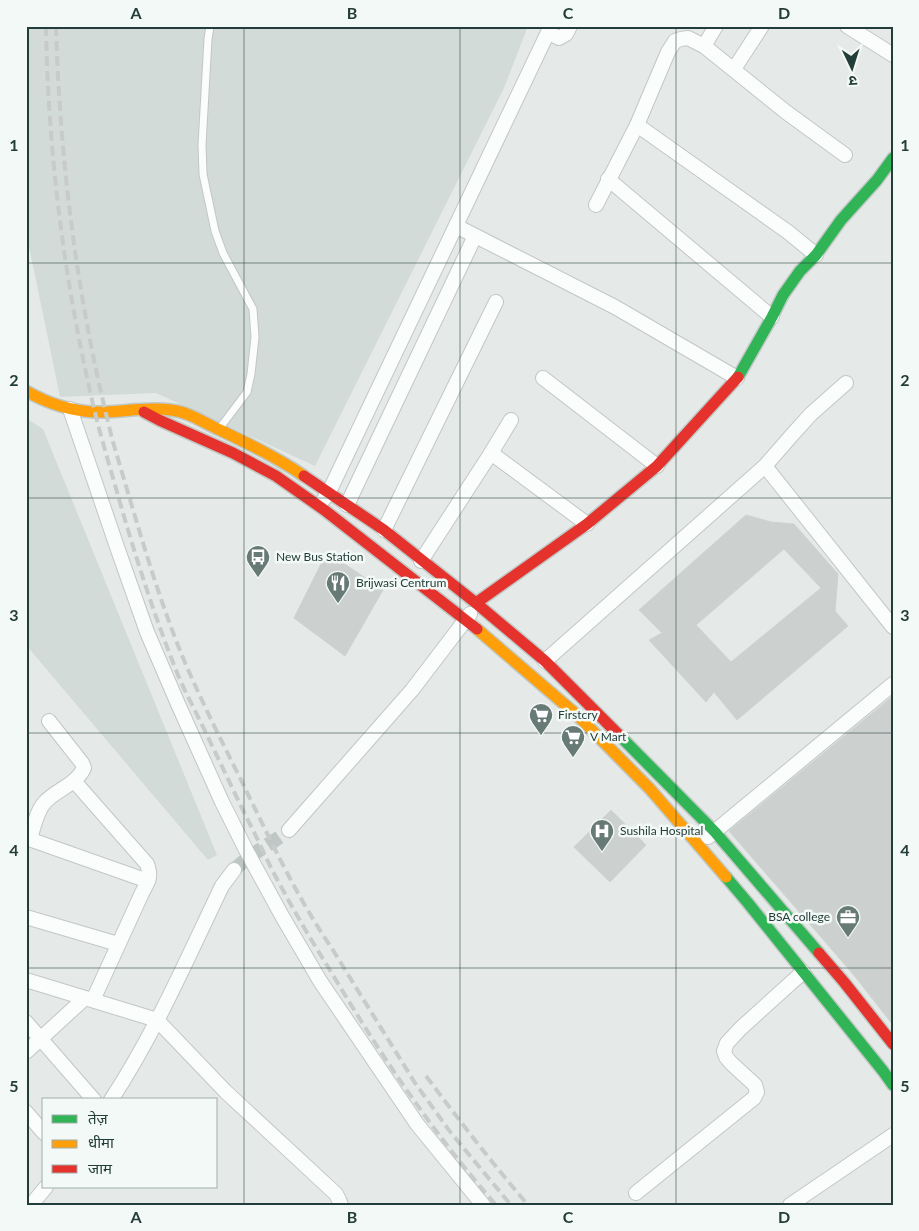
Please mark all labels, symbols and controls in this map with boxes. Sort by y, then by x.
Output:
text: A [129,3,142,22]
text: B [347,3,357,22]
text: C [563,3,574,22]
text: D [778,3,790,22]
north arrow [826,42,876,92]
text: उ [847,73,858,90]
text: 1 [9,135,19,154]
text: 1 [900,135,910,154]
text: 2 [9,370,19,389]
text: 2 [900,370,910,389]
bus stop icon: New Bus Station [245,544,271,578]
place label: New Bus Station [276,549,363,564]
restaurant icon: Brijwasi Centrum [325,570,351,604]
place label: Brijwasi Centrum [356,575,446,590]
text: 3 [9,605,19,624]
text: 3 [900,605,910,624]
supermarket icon: Firstcry [528,702,554,736]
place label: Firstcry [558,707,599,722]
supermarket icon: V Mart [560,724,586,758]
place label: V Mart [590,729,627,744]
hospital icon: Sushila Hospital [589,818,615,852]
place label: Sushila Hospital [620,823,703,838]
text: 4 [9,840,19,859]
text: 4 [900,840,910,859]
office icon: BSA college [835,904,861,938]
place label: BSA college [768,909,830,924]
text: 5 [9,1076,19,1095]
text: 5 [900,1076,910,1095]
legend [42,1098,218,1188]
text: तेज़ [88,1109,109,1127]
text: धीमा [88,1133,115,1151]
text: जाम [88,1159,113,1177]
text: A [129,1207,142,1226]
text: B [347,1207,357,1226]
text: C [563,1207,574,1226]
text: D [778,1207,790,1226]

